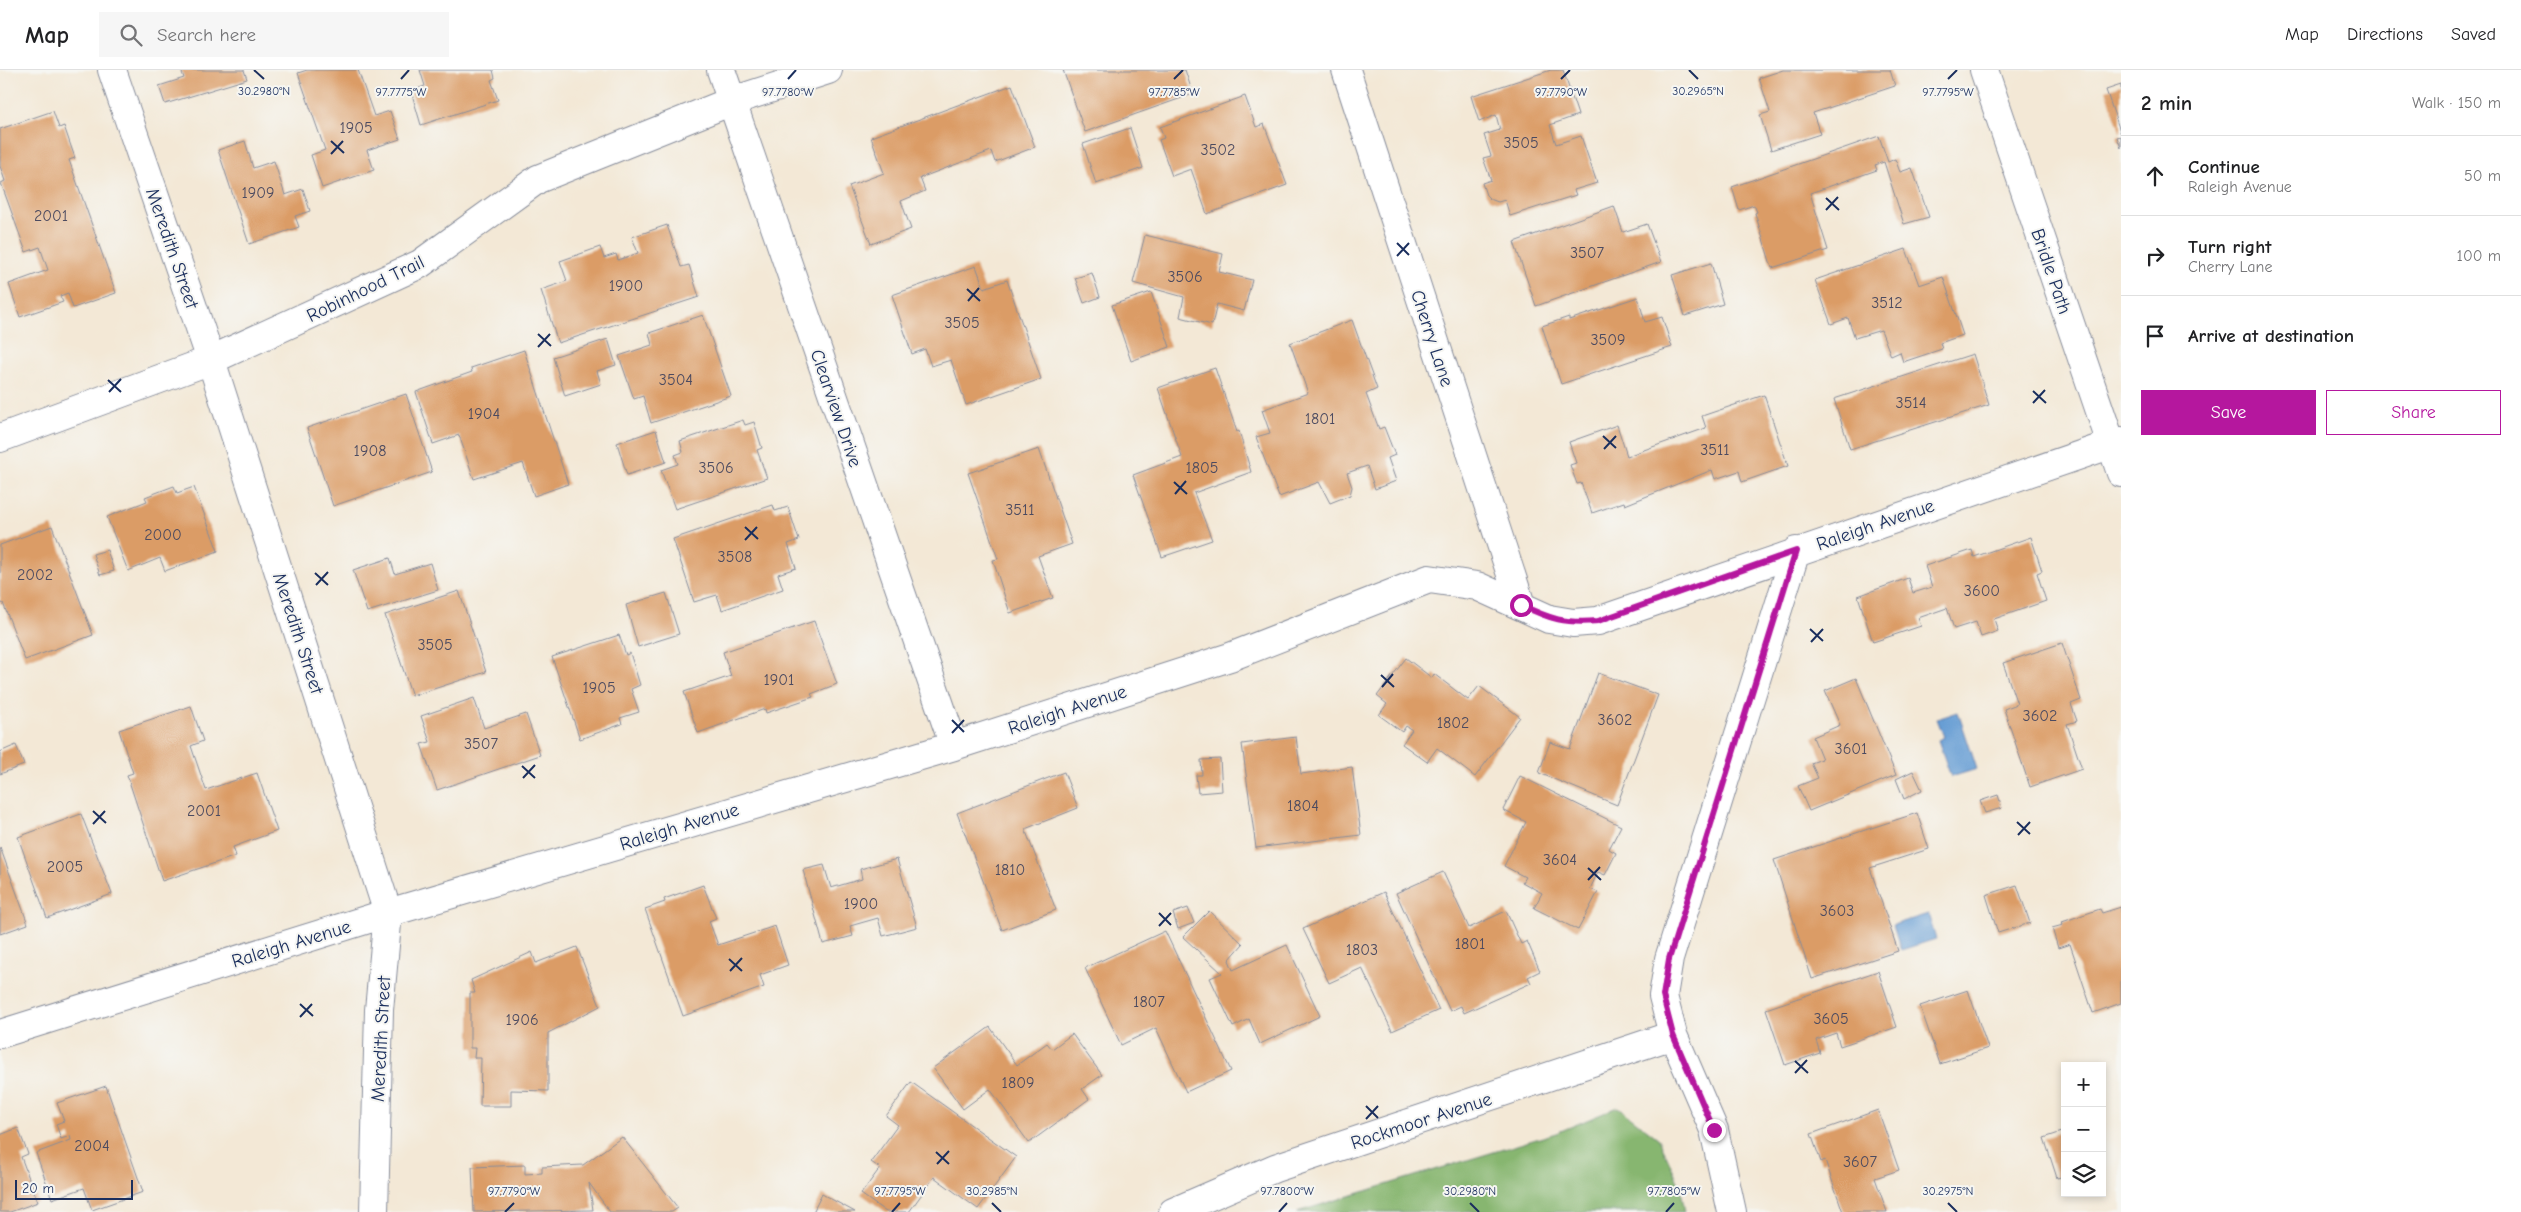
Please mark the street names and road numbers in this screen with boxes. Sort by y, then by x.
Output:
street label: Meredith Street [141,185,203,312]
street label: Bridle Path [2026,226,2076,317]
street label: Robinhood Trail [303,251,428,327]
street label: Cherry Lane [1406,287,1458,389]
street label: Clearview Drive [806,347,866,470]
street label: Raleigh Avenue [1813,494,1937,555]
street label: Meredith Street [268,570,328,697]
street label: Raleigh Avenue [1005,680,1129,739]
street label: Raleigh Avenue [617,798,741,856]
street label: Raleigh Avenue [229,915,353,973]
street label: Meredith Street [367,975,395,1103]
street label: Rockmoor Avenue [1348,1088,1495,1154]

